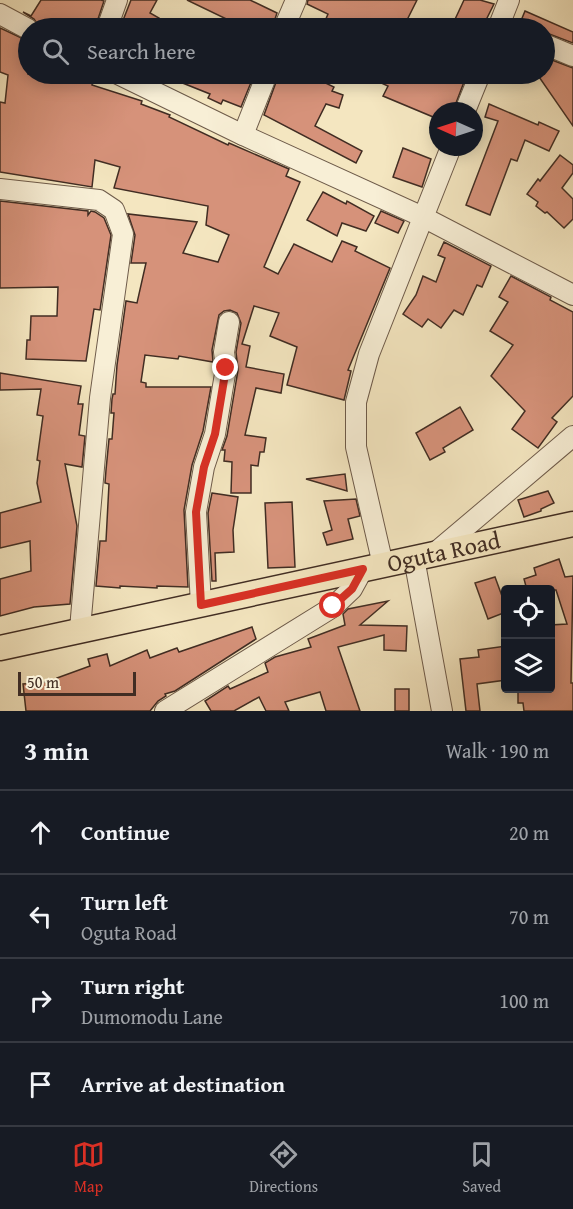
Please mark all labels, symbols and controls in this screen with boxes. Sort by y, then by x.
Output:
search box [18,18,555,84]
icon: search [39,35,72,68]
text: Search here [87,35,196,67]
north arrow [429,102,483,156]
route end [212,354,238,380]
street label: Oguta Road [384,522,504,581]
map controls [501,585,555,693]
button: locate [501,585,555,639]
route start [319,592,345,618]
button: layers [501,639,555,693]
scale bar [18,669,136,696]
text: 50 m [27,670,59,694]
text: 3 min [24,731,89,770]
text: Walk · 190 m [446,736,549,765]
icon: ahead [24,816,57,849]
text: Continue [81,816,170,848]
text: 20 m [509,818,549,847]
text: Turn left [81,886,168,918]
icon: left [24,900,57,933]
text: 70 m [509,902,549,931]
text: Oguta Road [81,918,177,947]
text: Turn right [81,970,184,1002]
icon: right [24,984,57,1017]
text: 100 m [499,986,549,1015]
text: Dumomodu Lane [81,1002,223,1031]
icon: arrive [24,1068,57,1101]
text: Arrive at destination [81,1068,285,1100]
tab: Map [72,1138,105,1198]
tab: Directions [249,1138,318,1198]
tab: Saved [462,1138,501,1198]

